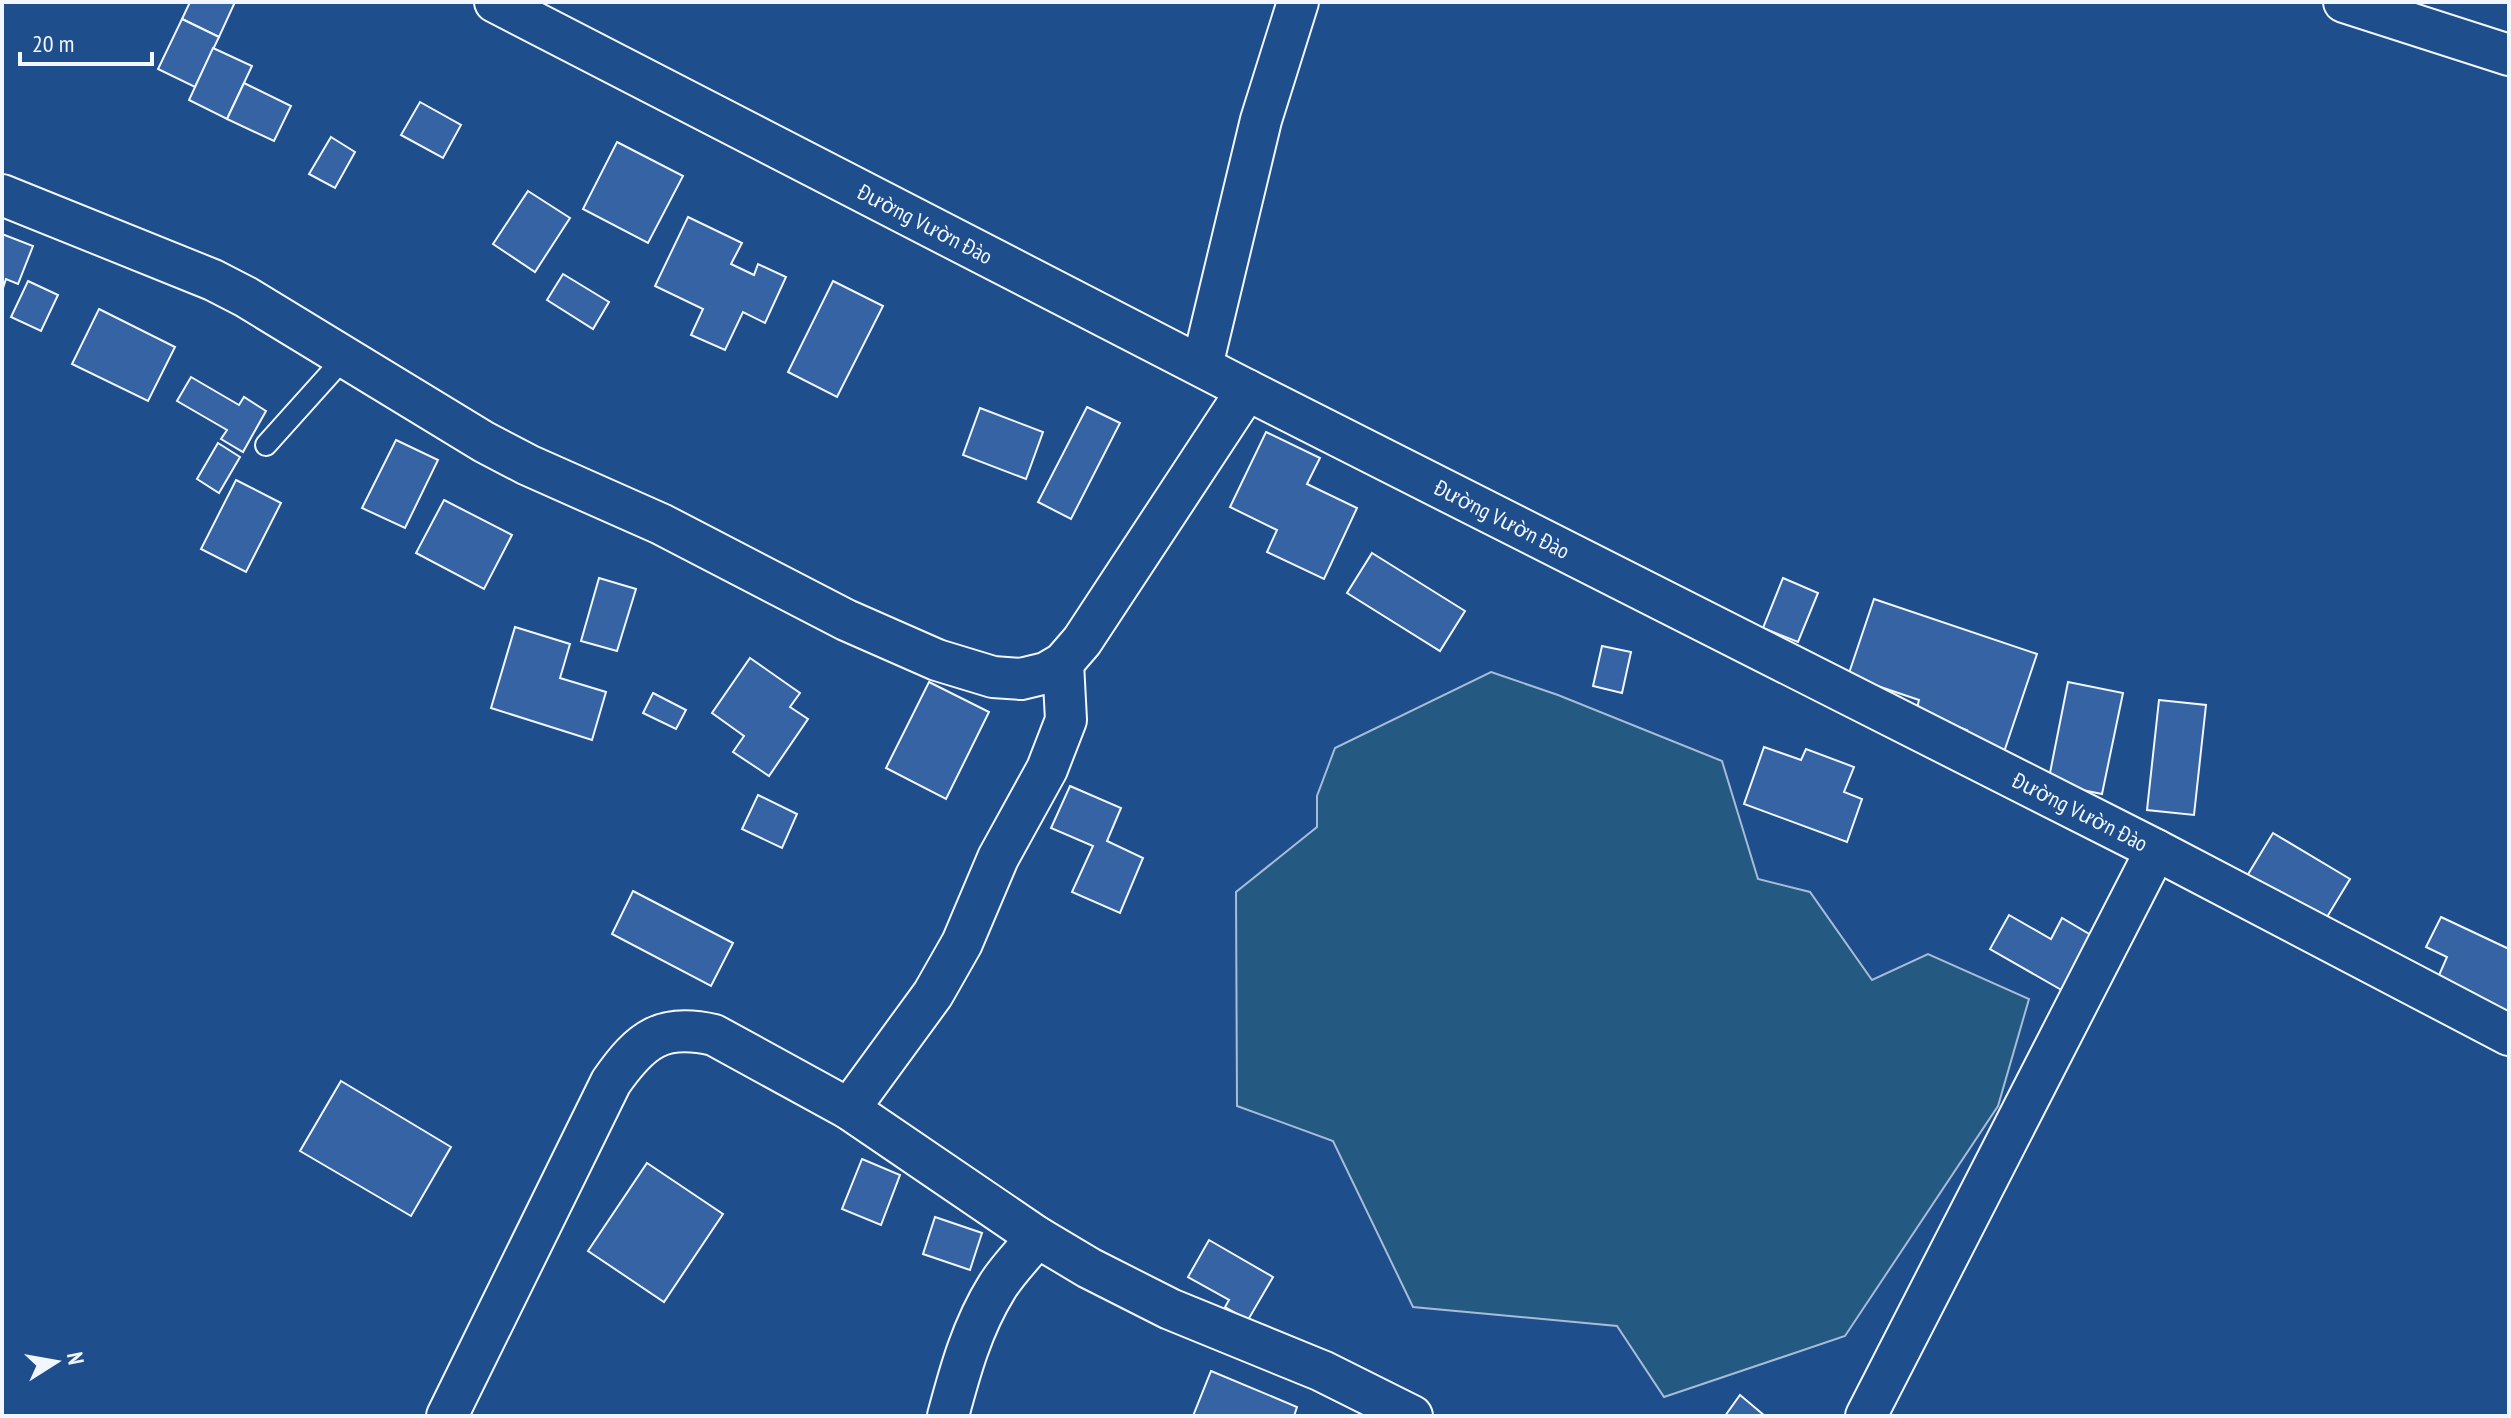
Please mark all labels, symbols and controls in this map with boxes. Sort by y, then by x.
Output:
scale bar [20,16,152,66]
text: 20 m [32,28,74,59]
street label: Đường Vườn Đào [852,177,997,270]
street label: Đường Vườn Đào [1429,473,1574,565]
street label: Đường Vườn Đào [2007,765,2152,858]
north arrow [16,1322,96,1402]
text: N [61,1350,91,1367]

